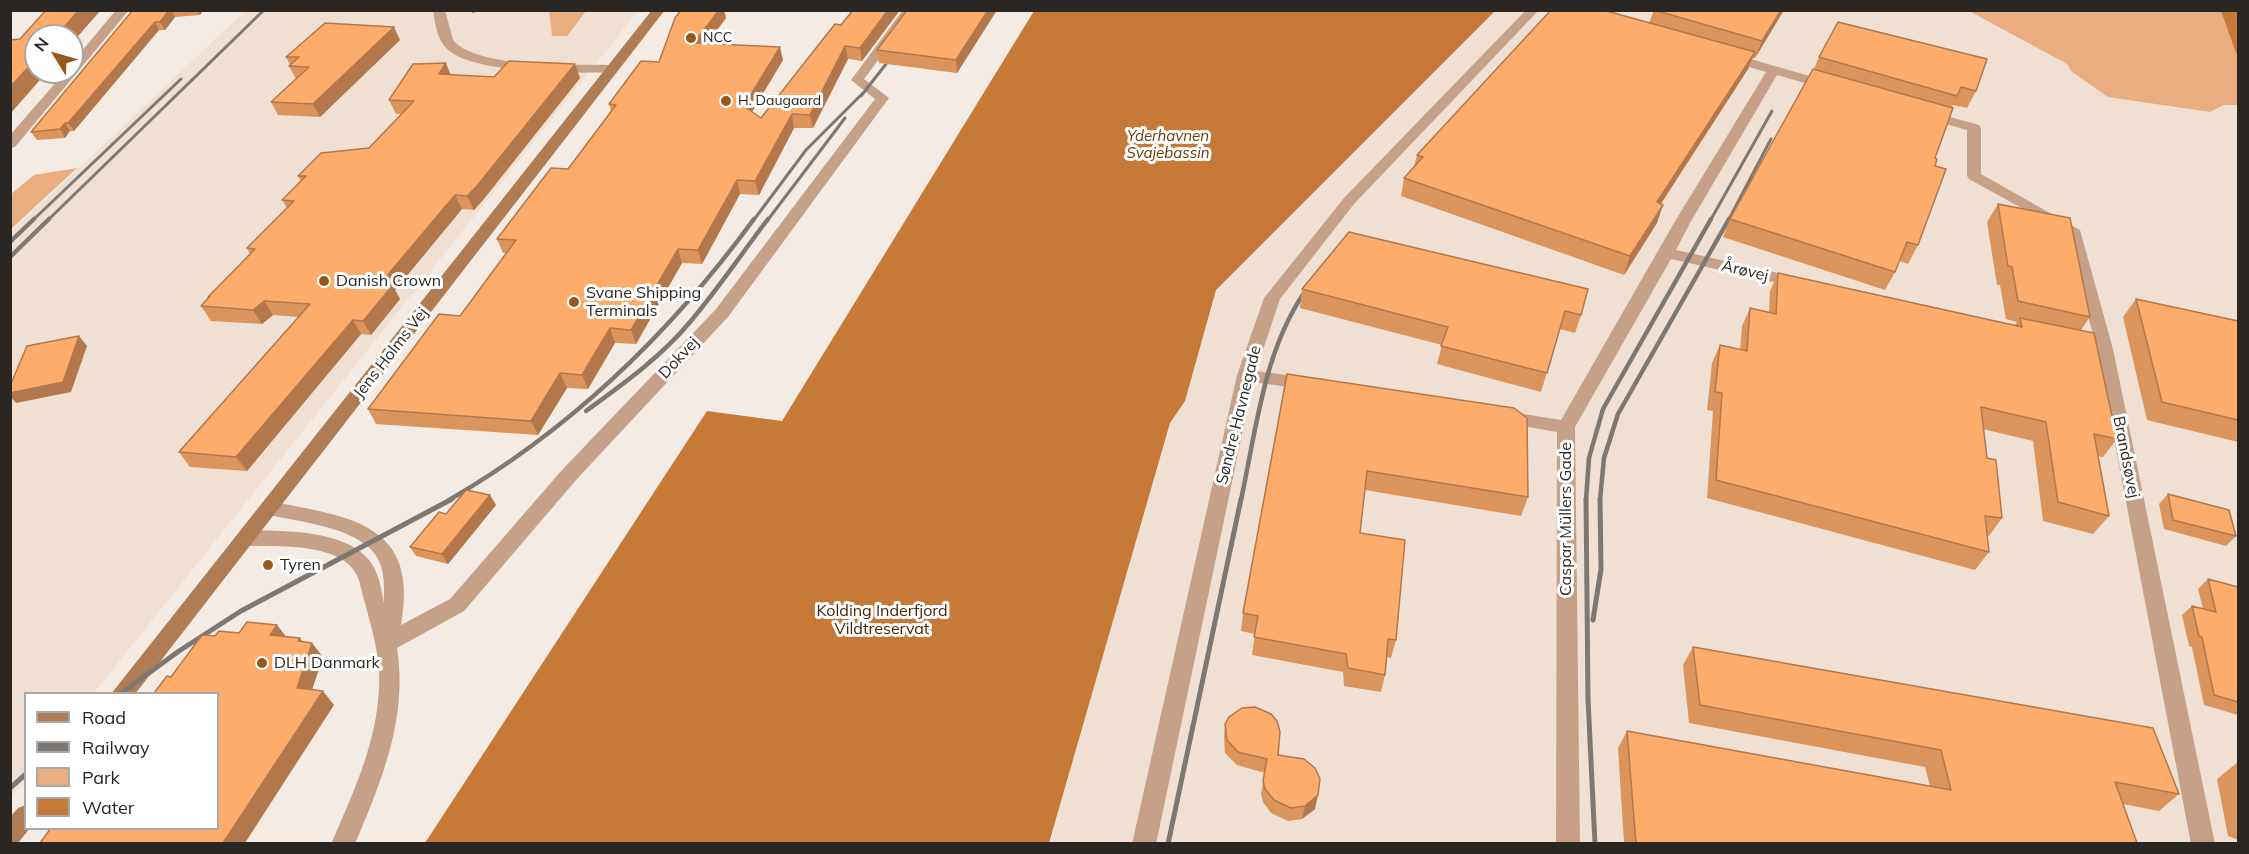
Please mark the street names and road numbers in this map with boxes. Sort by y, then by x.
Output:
street label: Årøvej [1720,256,1770,286]
street label: Jens Holms Vej [350,304,432,402]
street label: Dokvej [655,333,703,383]
street label: Søndre Havnegade [1212,344,1266,486]
street label: Brandsøvej [2109,414,2143,500]
street label: Caspar Müllers Gade [1556,442,1576,596]

